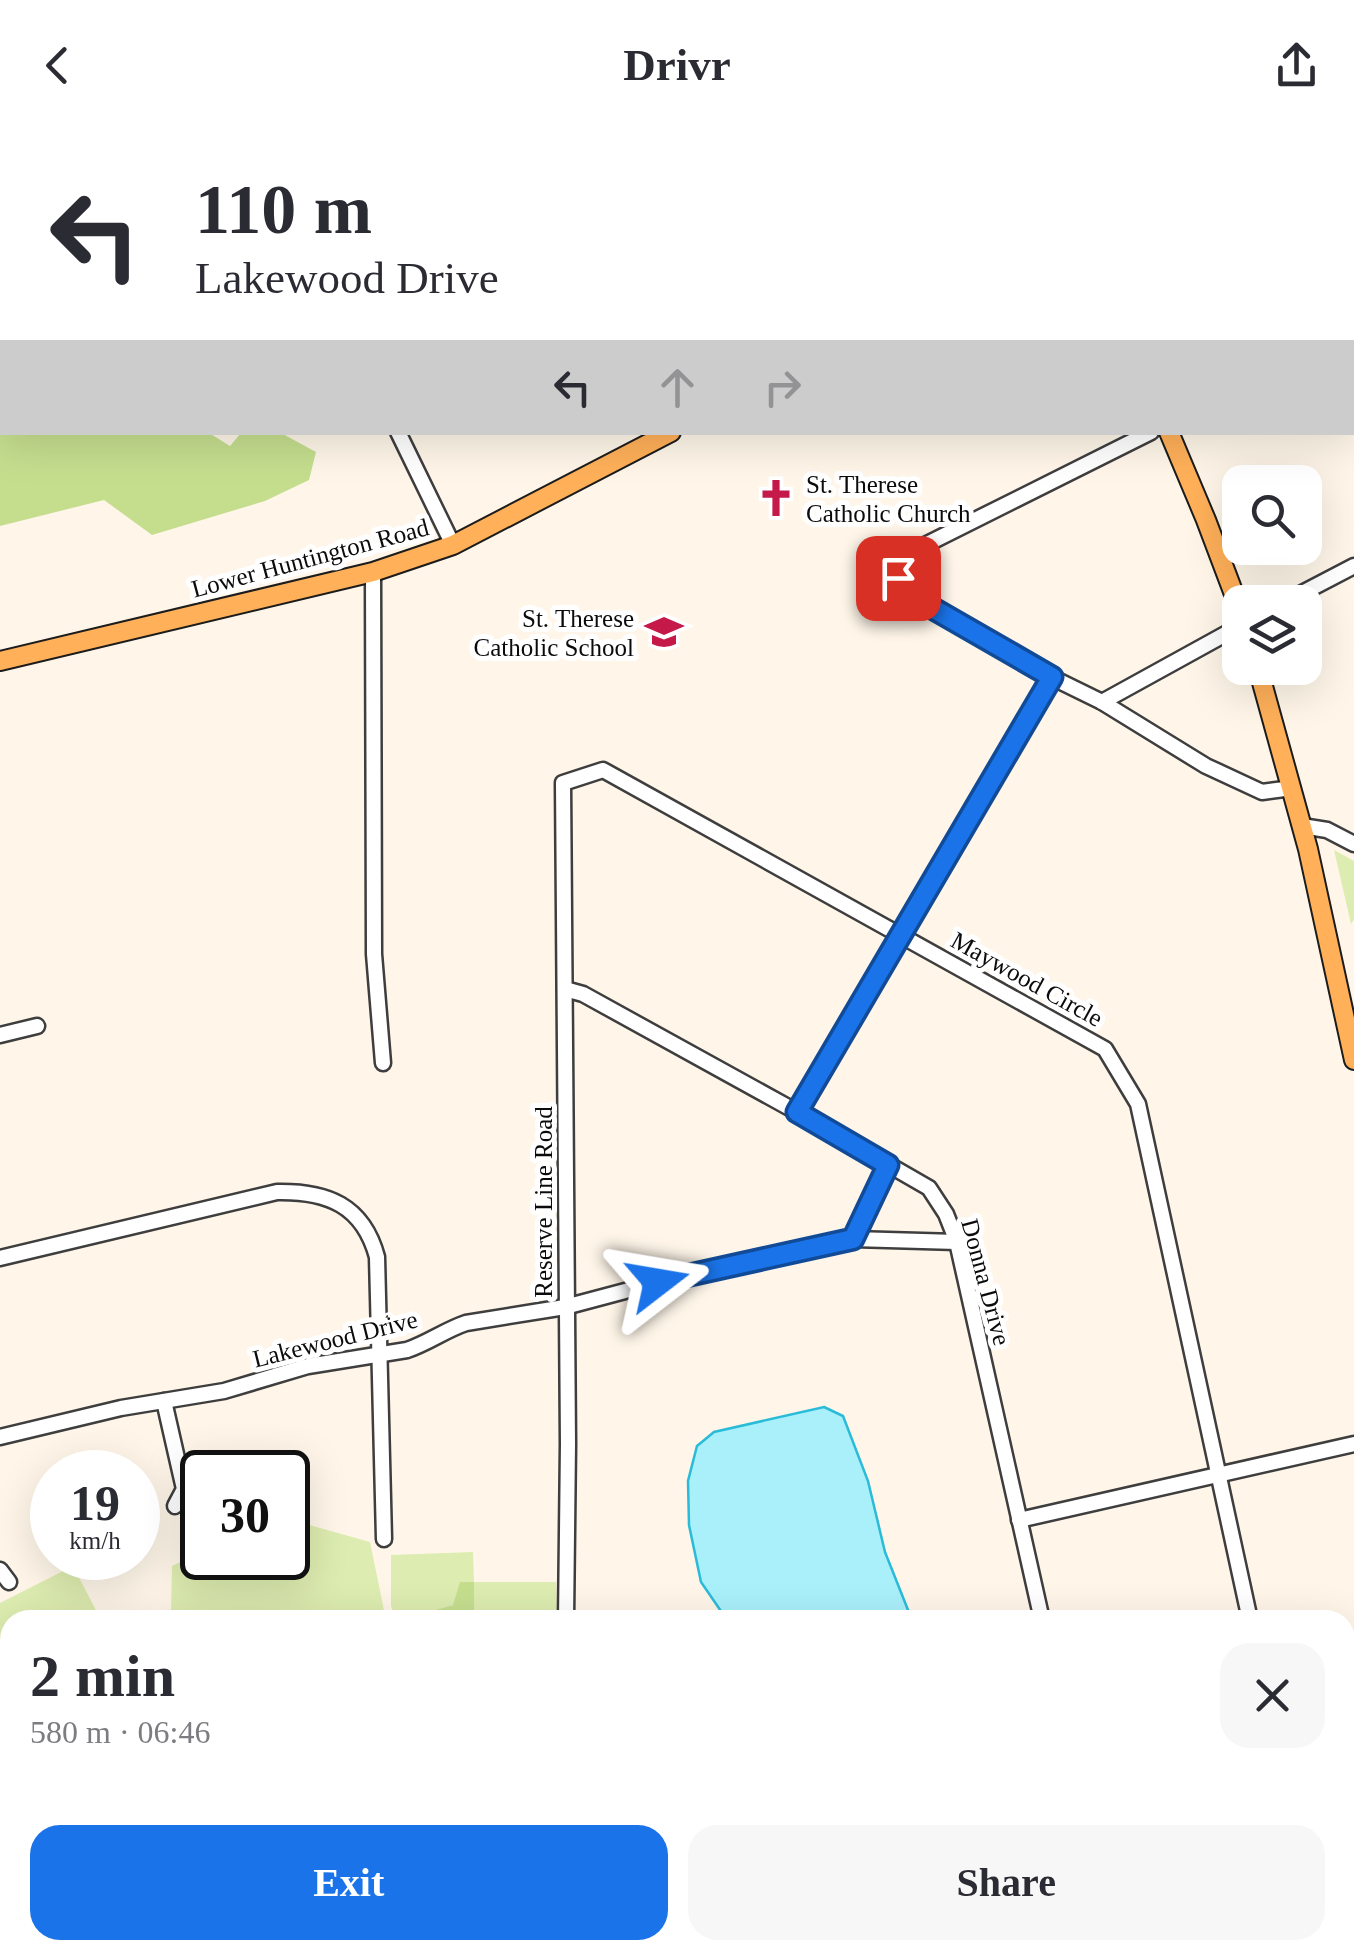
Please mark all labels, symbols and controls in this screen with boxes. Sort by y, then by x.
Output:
icon: back [30,38,85,93]
icon: share [1269,38,1324,93]
text: Drivr [623,40,731,90]
icon: left [30,170,160,300]
text: 110 m [195,171,372,248]
text: Lakewood Drive [195,253,499,303]
icon: left [545,360,600,415]
icon: ahead [650,360,705,415]
icon: right [755,360,810,415]
map controls [1222,465,1322,685]
button: search [1222,465,1322,565]
place label: St. Therese Catholic Church [806,471,971,527]
church icon: St. Therese Catholic Church [755,477,797,519]
street label: Lower Huntington Road [188,513,432,603]
pin [856,536,941,621]
icon: arrive [871,551,926,606]
button: layers [1222,585,1322,685]
place label: St. Therese Catholic School [474,605,634,661]
school or university icon: St. Therese Catholic School [643,611,685,653]
street label: Maywood Circle [947,926,1107,1032]
street label: Reserve Line Road [530,1106,557,1298]
street label: Donna Drive [956,1216,1016,1348]
position arrow [606,1230,710,1334]
street label: Lakewood Drive [250,1305,420,1373]
speed limit sign: 30 [180,1450,310,1580]
text: 19 [70,1475,120,1531]
text: km/h [69,1527,121,1554]
text: 2 min [30,1643,175,1709]
button: close [1220,1643,1325,1748]
text: 580 m · 06:46 [30,1714,210,1750]
button: Exit [30,1825,668,1940]
button: Share [688,1825,1325,1940]

